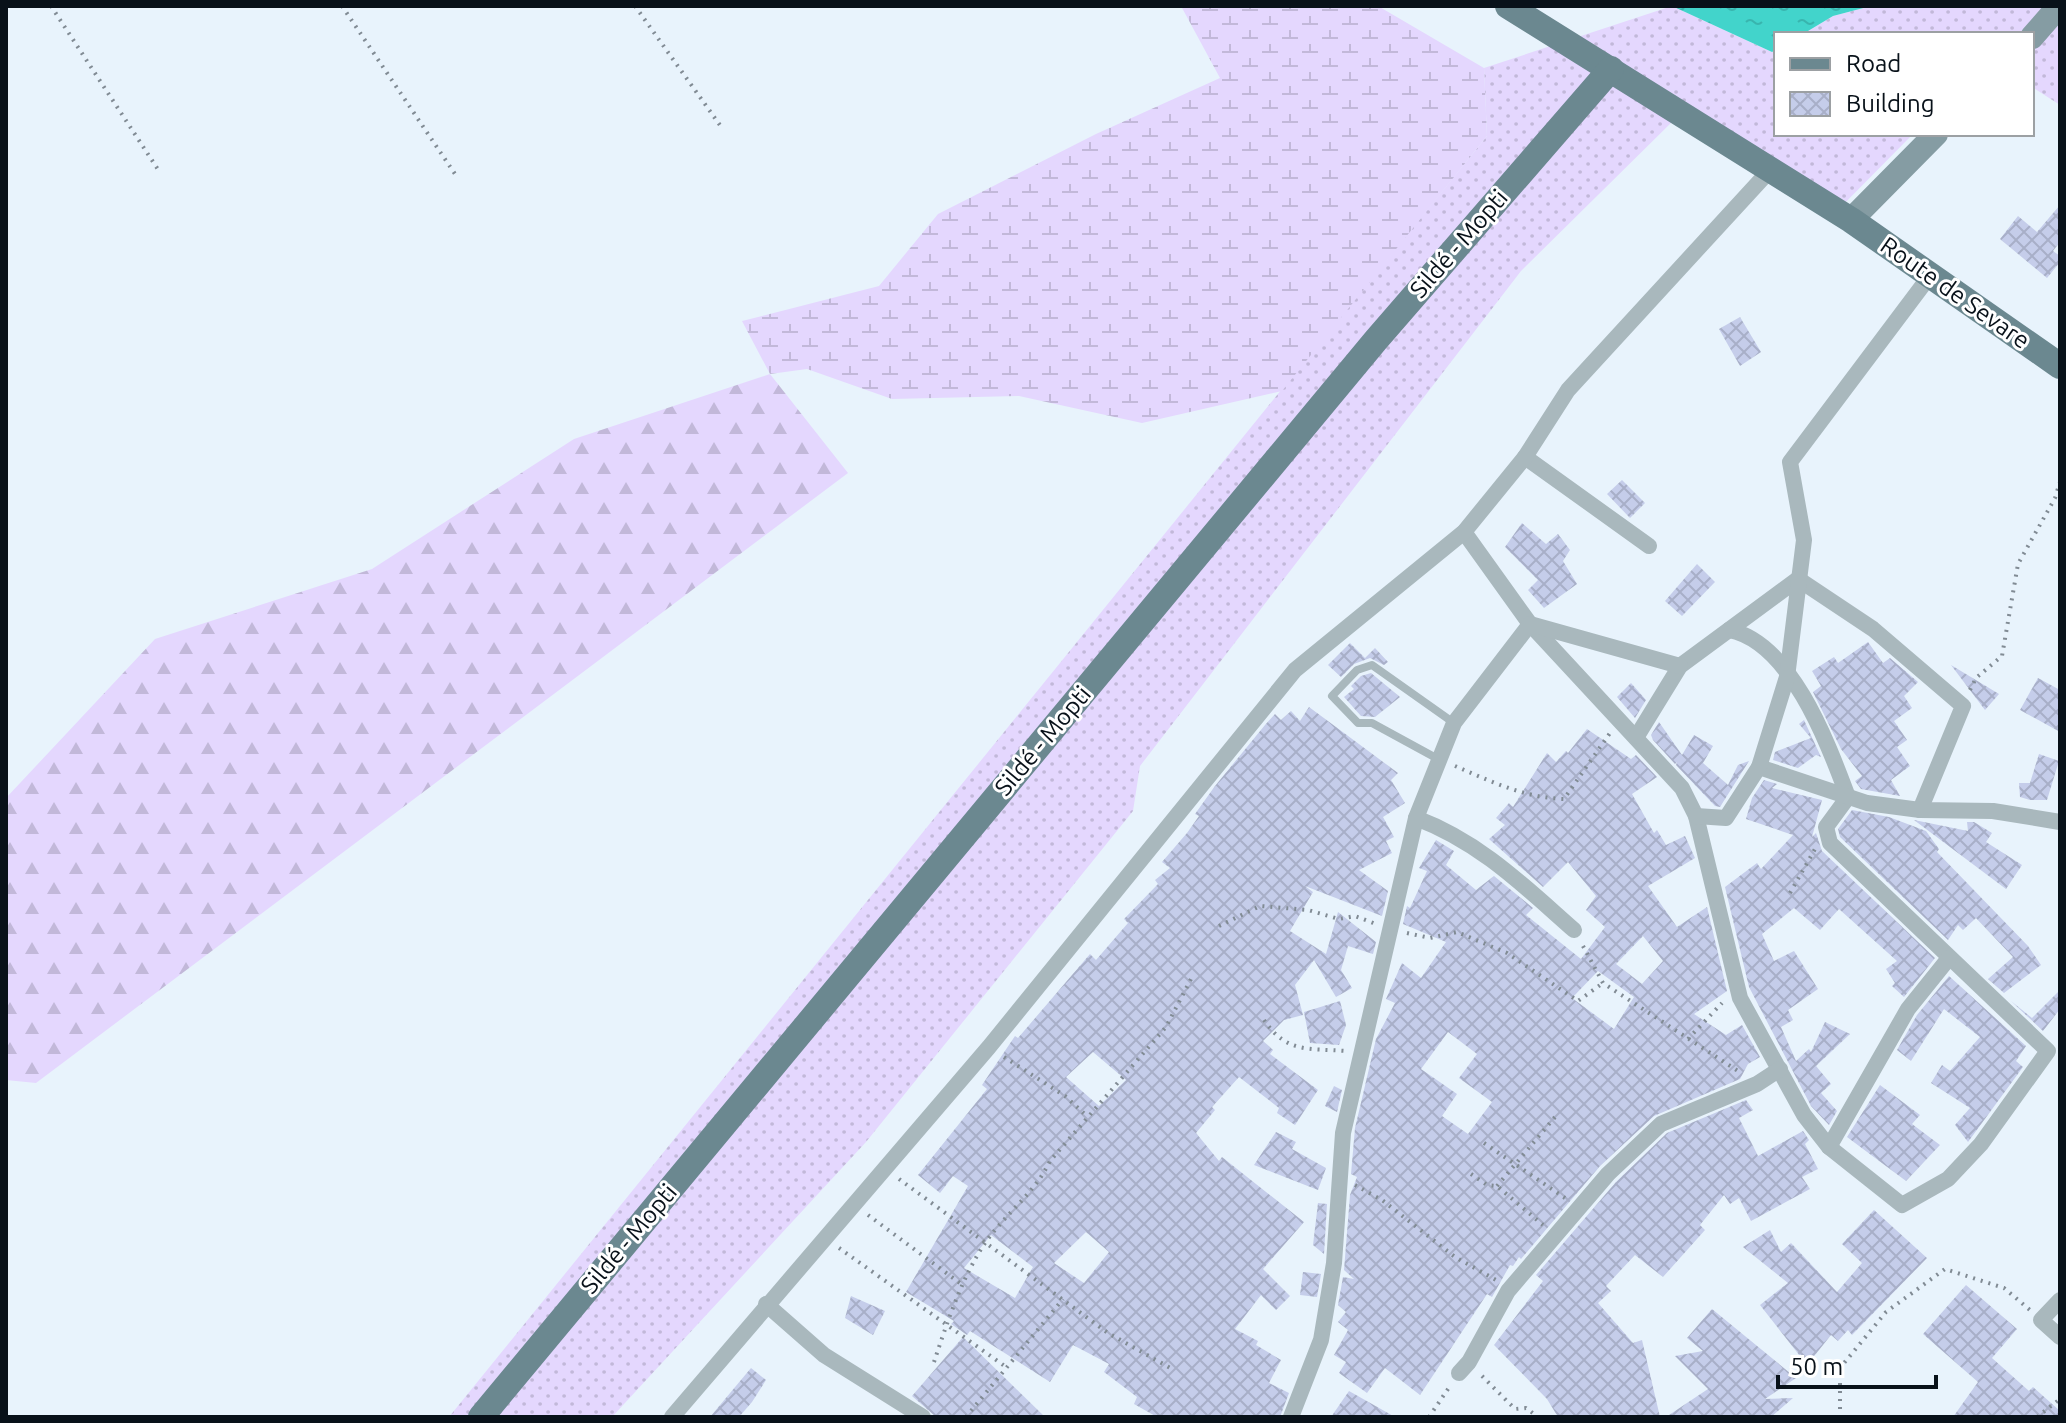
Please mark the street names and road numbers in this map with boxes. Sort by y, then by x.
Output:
street label: Sildé - Mopti [1404,184,1513,303]
street label: Route de Sevare [1876,231,2035,354]
street label: Sildé - Mopti [989,681,1096,801]
street label: Sildé - Mopti [575,1179,682,1299]

